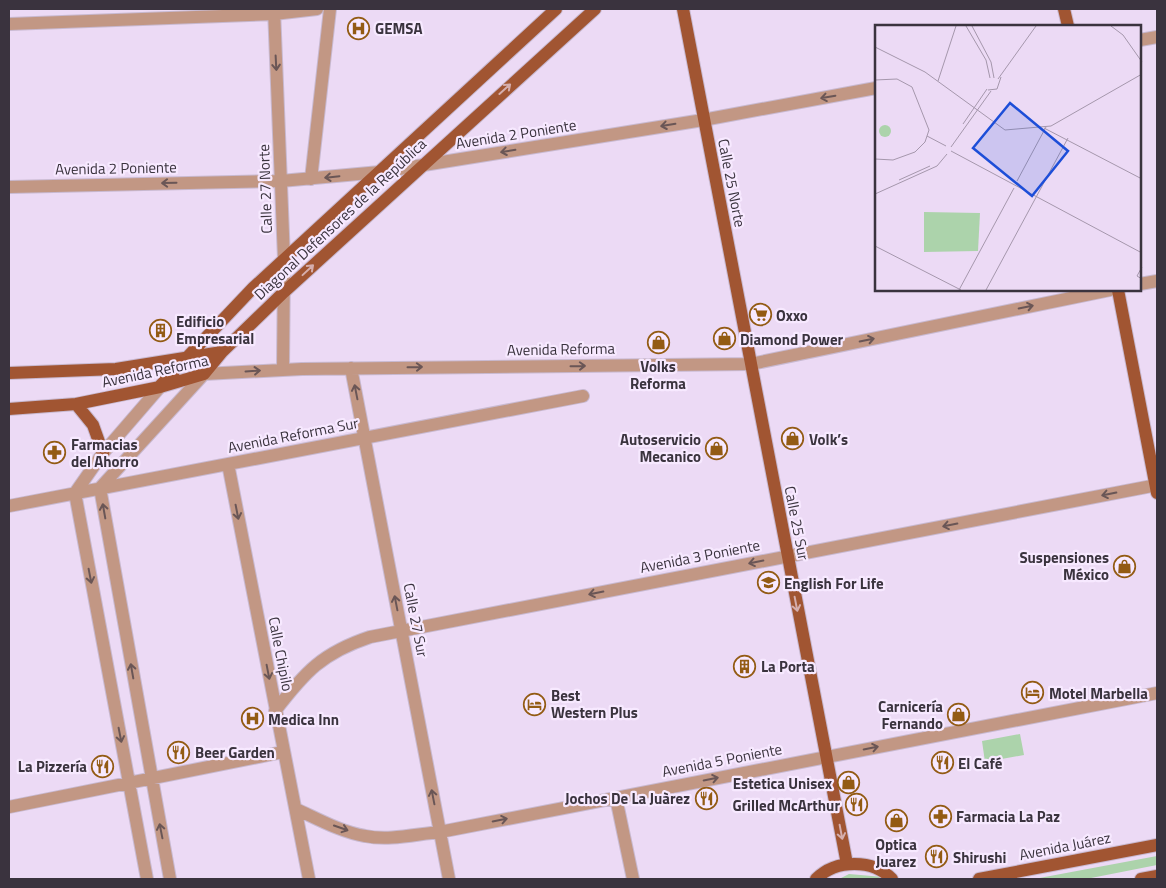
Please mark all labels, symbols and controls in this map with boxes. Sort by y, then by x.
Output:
hospital icon: GEMSA [347,16,371,40]
place label: GEMSA [375,17,422,40]
inset map [875,25,1141,291]
one-way arrow [272,55,281,71]
one-way arrow [499,83,512,95]
one-way arrow [820,93,836,102]
street label: Avenida 2 Poniente [454,113,578,155]
one-way arrow [660,121,676,131]
street label: Diagonal Defensores de la República [249,132,432,305]
street label: Calle 25 Norte [712,137,752,229]
street label: Calle 27 Norte [252,144,278,234]
one-way arrow [500,147,516,157]
street label: Avenida 2 Poniente [55,155,177,181]
one-way arrow [324,172,340,182]
one-way arrow [162,179,178,188]
one-way arrow [302,264,315,276]
one-way arrow [1018,302,1034,312]
supermarket icon: Oxxo [748,303,772,327]
place label: Oxxo [776,304,808,327]
place label: Edificio Empresarial [176,310,254,350]
building icon: Edificio Empresarial [148,318,172,342]
shop icon: Diamond Power [712,327,736,351]
place label: Diamond Power [740,328,844,351]
shop icon: Volks Reforma [646,331,670,355]
one-way arrow [859,335,875,344]
street label: Avenida Reforma [507,337,616,361]
street label: Avenida Reforma [100,348,211,393]
place label: Volks Reforma [630,355,686,395]
one-way arrow [569,361,585,370]
one-way arrow [406,362,423,372]
one-way arrow [244,366,260,376]
one-way arrow [351,384,360,400]
street label: Avenida Reforma Sur [226,411,360,459]
shop icon: Volk’s [781,427,805,451]
place label: Autoservicio Mecanico [620,428,701,468]
place label: Volk’s [809,428,848,451]
place label: Farmacias del Ahorro [71,433,139,473]
shop icon: Autoservicio Mecanico [705,436,729,460]
pharmacy icon: Farmacias del Ahorro [43,441,67,465]
street label: Calle 25 Sur [779,484,815,562]
one-way arrow [1102,490,1118,499]
one-way arrow [98,504,108,520]
one-way arrow [233,504,242,520]
one-way arrow [942,520,958,530]
street label: Avenida 3 Poniente [638,533,762,579]
place label: Suspensiones México [1019,546,1109,586]
shop icon: Suspensiones México [1113,554,1137,578]
one-way arrow [748,558,764,567]
one-way arrow [86,567,96,583]
school or university icon: English For Life [756,571,780,595]
place label: English For Life [784,572,884,595]
street label: Calle 27 Sur [398,581,434,659]
one-way arrow [589,589,605,598]
one-way arrow [391,595,401,611]
one-way arrow [792,595,802,611]
street label: Calle Chipilo [263,615,300,693]
building icon: La Porta [733,654,757,678]
place label: La Porta [761,655,815,678]
one-way arrow [264,663,273,679]
one-way arrow [127,664,137,680]
hotel icon: Motel Marbella [1021,681,1045,705]
place label: Motel Marbella [1049,682,1148,705]
place label: Best Western Plus [551,684,638,724]
hotel icon: Best Western Plus [523,692,547,716]
place label: Carnicería Fernando [878,695,943,735]
shop icon: Carnicería Fernando [947,703,971,727]
hospital icon: Medica Inn [240,707,264,731]
place label: Medica Inn [268,708,339,731]
one-way arrow [116,727,126,743]
street label: Avenida 5 Poniente [660,737,784,783]
restaurant icon: Beer Garden [167,740,191,764]
place label: Beer Garden [195,741,275,764]
one-way arrow [862,743,878,753]
restaurant icon: El Café [930,751,954,775]
place label: El Café [958,752,1003,775]
restaurant icon: La Pizzería [91,754,115,778]
place label: La Pizzería [18,755,87,778]
shop icon: Estetica Unisex [836,771,860,795]
place label: Estetica Unisex [733,772,832,795]
one-way arrow [703,774,719,783]
restaurant icon: Jochos De La Juàrez [694,786,718,810]
place label: Jochos De La Juàrez [565,787,690,810]
one-way arrow [428,789,438,805]
restaurant icon: Grilled McArthur [844,793,868,817]
place label: Grilled McArthur [732,794,840,817]
pharmacy icon: Farmacia La Paz [928,804,952,828]
place label: Farmacia La Paz [956,805,1060,828]
shop icon: Optica Juarez [884,809,908,833]
one-way arrow [492,815,508,824]
one-way arrow [156,824,165,840]
one-way arrow [332,824,348,833]
one-way arrow [836,824,846,840]
street label: Avenida Juárez [1017,826,1113,866]
place label: Optica Juarez [875,833,917,873]
restaurant icon: Shirushi [925,845,949,869]
place label: Shirushi [953,846,1006,869]

